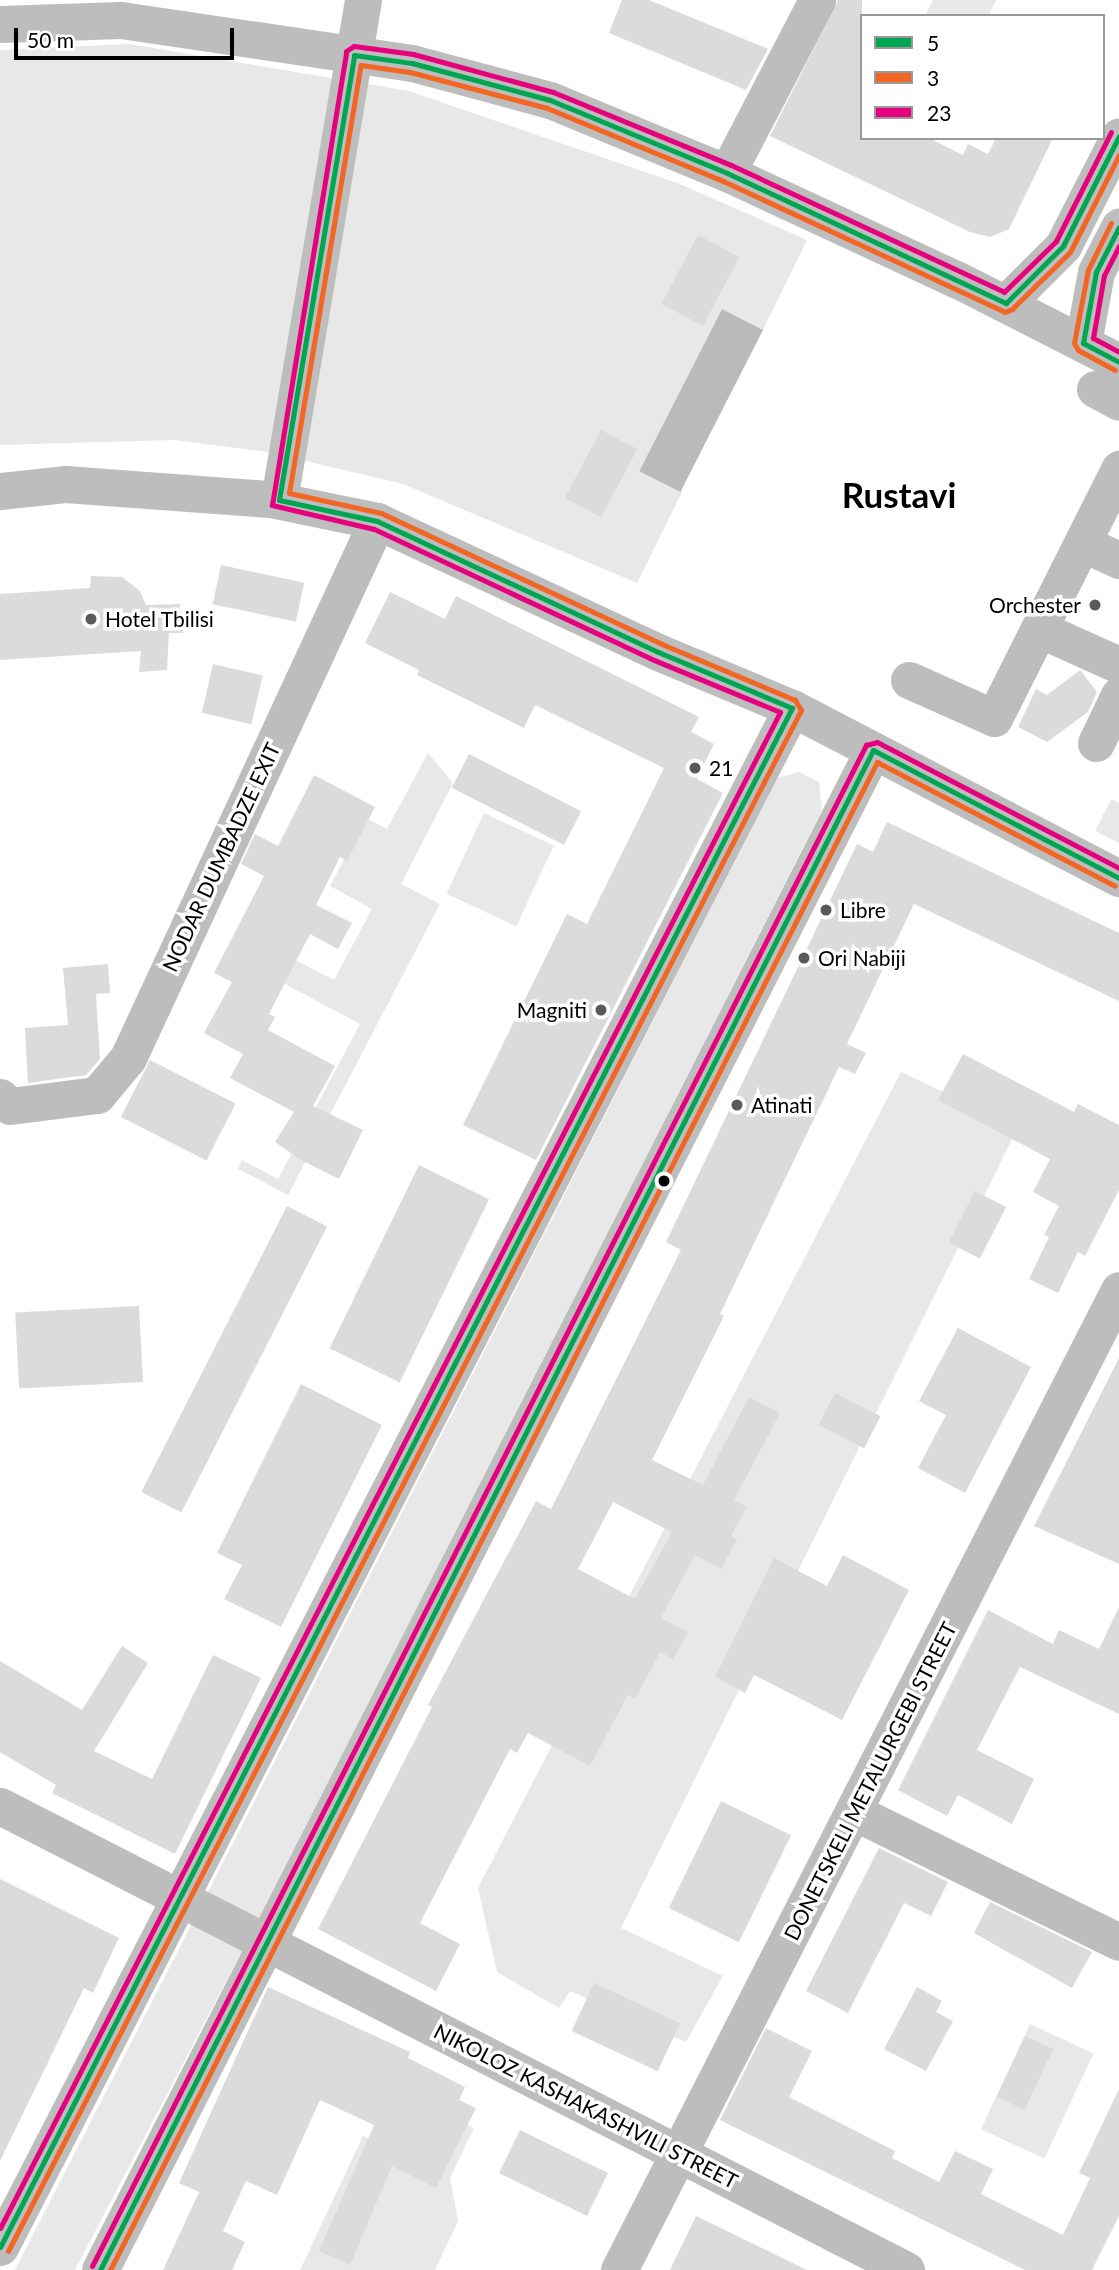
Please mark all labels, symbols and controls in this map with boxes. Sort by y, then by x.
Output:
scale bar [18,14,238,58]
legend [860,14,1105,140]
text: 50 m [27,27,74,52]
text: 5 [927,30,939,55]
text: 3 [927,65,939,90]
text: 23 [927,100,951,125]
district label: Rustavi [842,473,956,515]
place label: Orchester [989,592,1081,618]
marker: Orchester [1087,597,1103,613]
place label: Hotel Tbilisi [105,606,214,632]
marker: Hotel Tbilisi [83,611,99,627]
street label: NODAR DUMBADZE EXIT [157,739,285,975]
place label: 21 [709,755,733,781]
marker: 21 [687,760,703,776]
place label: Libre [840,897,886,923]
marker: Libre [818,902,834,918]
place label: Ori Nabiji [818,945,906,971]
marker: Ori Nabiji [796,950,812,966]
place label: Magniti [517,997,587,1023]
marker: Magniti [593,1002,609,1018]
place label: Atinati [751,1092,812,1118]
marker: Atinati [729,1097,745,1113]
unlabelled marker [657,1174,671,1188]
street label: DONETSKELI METALURGEBI STREET [778,1618,962,1944]
street label: NIKOLOZ KASHAKASHVILI STREET [430,2018,742,2194]

